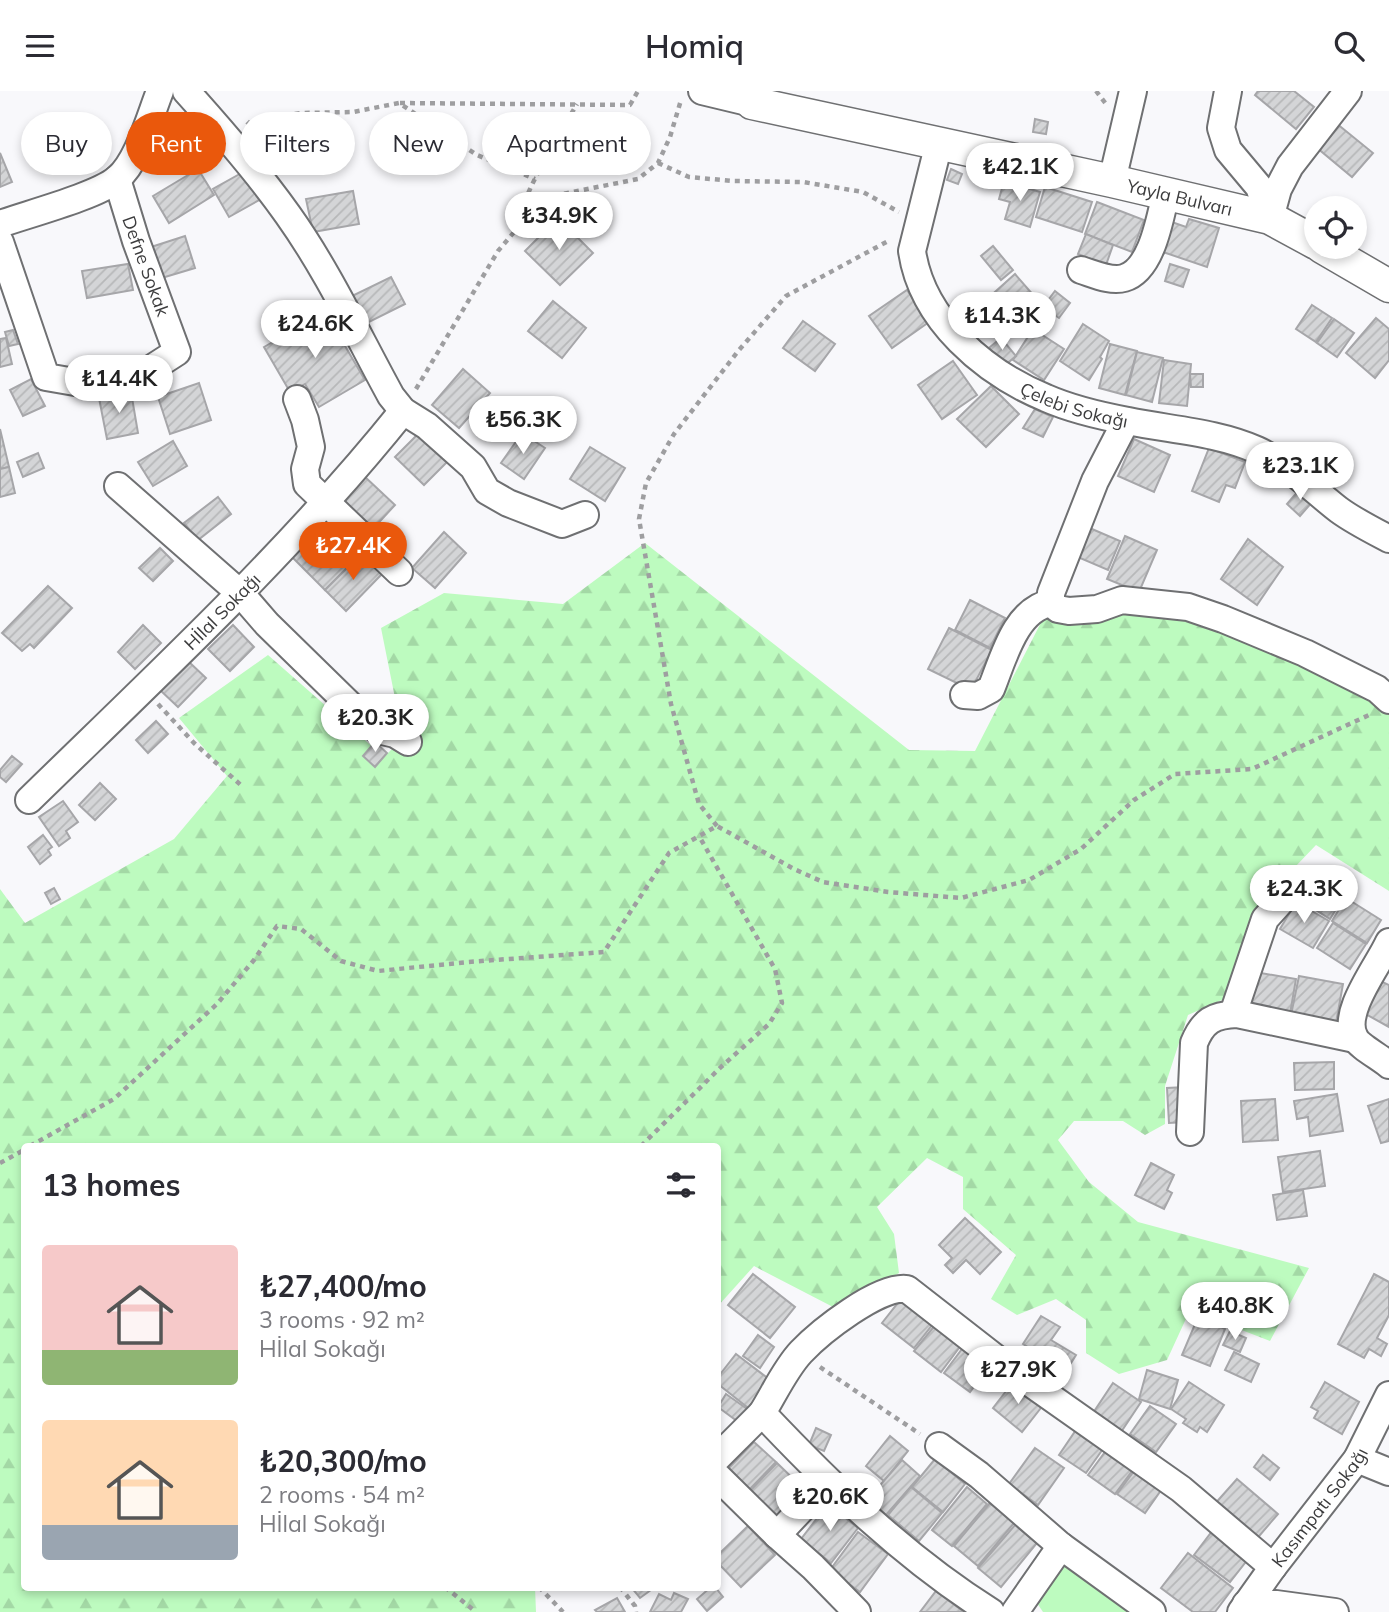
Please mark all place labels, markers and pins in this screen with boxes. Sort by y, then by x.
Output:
pin: ₺42.1K [963,143,1077,203]
pin: ₺34.9K [502,193,616,252]
pin: ₺14.3K [945,293,1059,352]
pin: ₺24.6K [258,301,372,360]
pin: ₺14.4K [62,355,176,415]
pin: ₺56.3K [466,397,580,456]
pin: ₺23.1K [1243,443,1357,502]
pin: ₺27.4K [296,523,410,582]
pin: ₺20.3K [318,695,432,754]
pin: ₺24.3K [1247,865,1361,925]
pin: ₺40.8K [1178,1283,1292,1342]
pin: ₺27.9K [961,1347,1075,1406]
pin: ₺20.6K [773,1473,887,1533]

